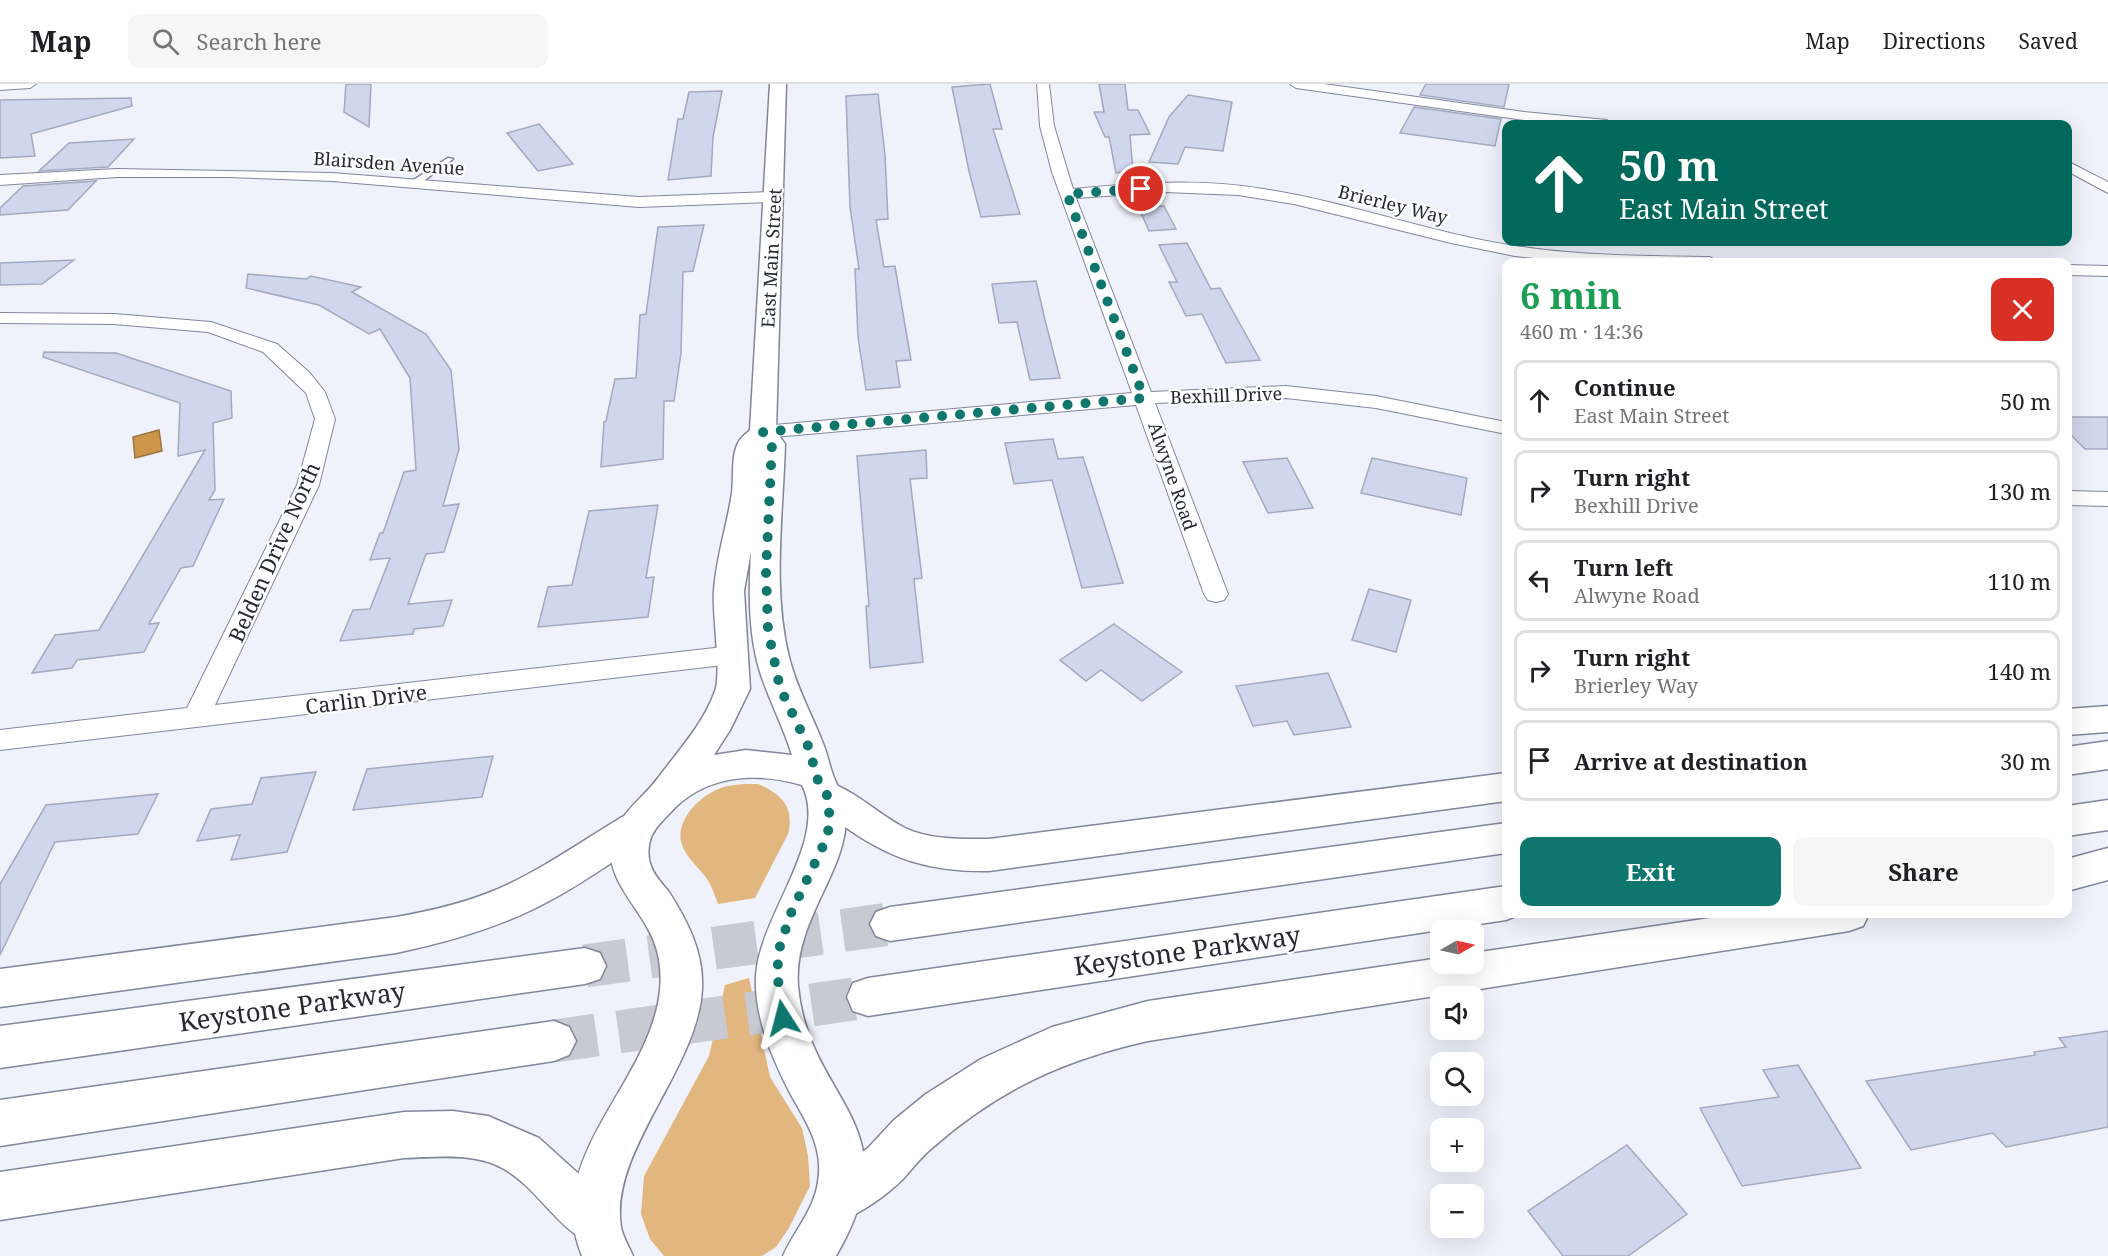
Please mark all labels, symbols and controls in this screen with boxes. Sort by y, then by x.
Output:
search box [128,14,548,68]
text: Map [30,22,92,60]
icon: search [149,25,182,58]
text: Search here [197,26,321,56]
text: Map [1805,27,1850,55]
text: Directions [1883,27,1985,55]
text: Saved [2018,27,2078,55]
text: 50 m [1619,136,1719,193]
icon: ahead [1520,144,1598,222]
street label: Blairsden Avenue [313,146,465,180]
pin [1115,163,1166,214]
icon: arrive [1124,172,1157,205]
street label: Brierley Way [1336,179,1451,229]
street label: East Main Street [755,188,787,328]
text: East Main Street [1619,190,1829,227]
text: 6 min [1520,271,1622,320]
button: close [1991,278,2054,341]
text: 460 m · 14:36 [1520,318,1643,345]
text: Continue [1574,372,1676,402]
street label: Bexhill Drive [1170,381,1282,409]
icon: ahead [1523,384,1556,417]
text: 50 m [2000,386,2051,416]
text: East Main Street [1574,402,1729,429]
street label: Alwyne Road [1143,419,1203,533]
street label: Belden Drive North [222,458,326,646]
text: Turn right [1574,462,1690,492]
icon: right [1523,474,1556,507]
text: 130 m [1988,476,2051,506]
text: Bexhill Drive [1574,492,1699,519]
text: Turn left [1574,552,1673,582]
icon: left [1523,564,1556,597]
text: 110 m [1988,566,2051,596]
text: Alwyne Road [1574,582,1700,609]
text: Turn right [1574,642,1690,672]
icon: right [1523,654,1556,687]
text: 140 m [1988,656,2051,686]
text: Brierley Way [1574,672,1698,699]
street label: Carlin Drive [304,678,428,720]
icon: arrive [1523,744,1556,777]
text: Arrive at destination [1574,746,1808,776]
text: 30 m [2000,746,2051,776]
button: Exit [1520,837,1781,906]
button: Share [1793,837,2054,906]
street label: Keystone Parkway [1071,916,1303,984]
north arrow [1430,920,1484,974]
map controls [1430,920,1484,1238]
street label: Keystone Parkway [176,972,408,1040]
position arrow [751,986,815,1050]
button: sound [1430,986,1484,1040]
button: search [1430,1052,1484,1106]
button: + [1430,1118,1484,1172]
button: − [1430,1184,1484,1238]

